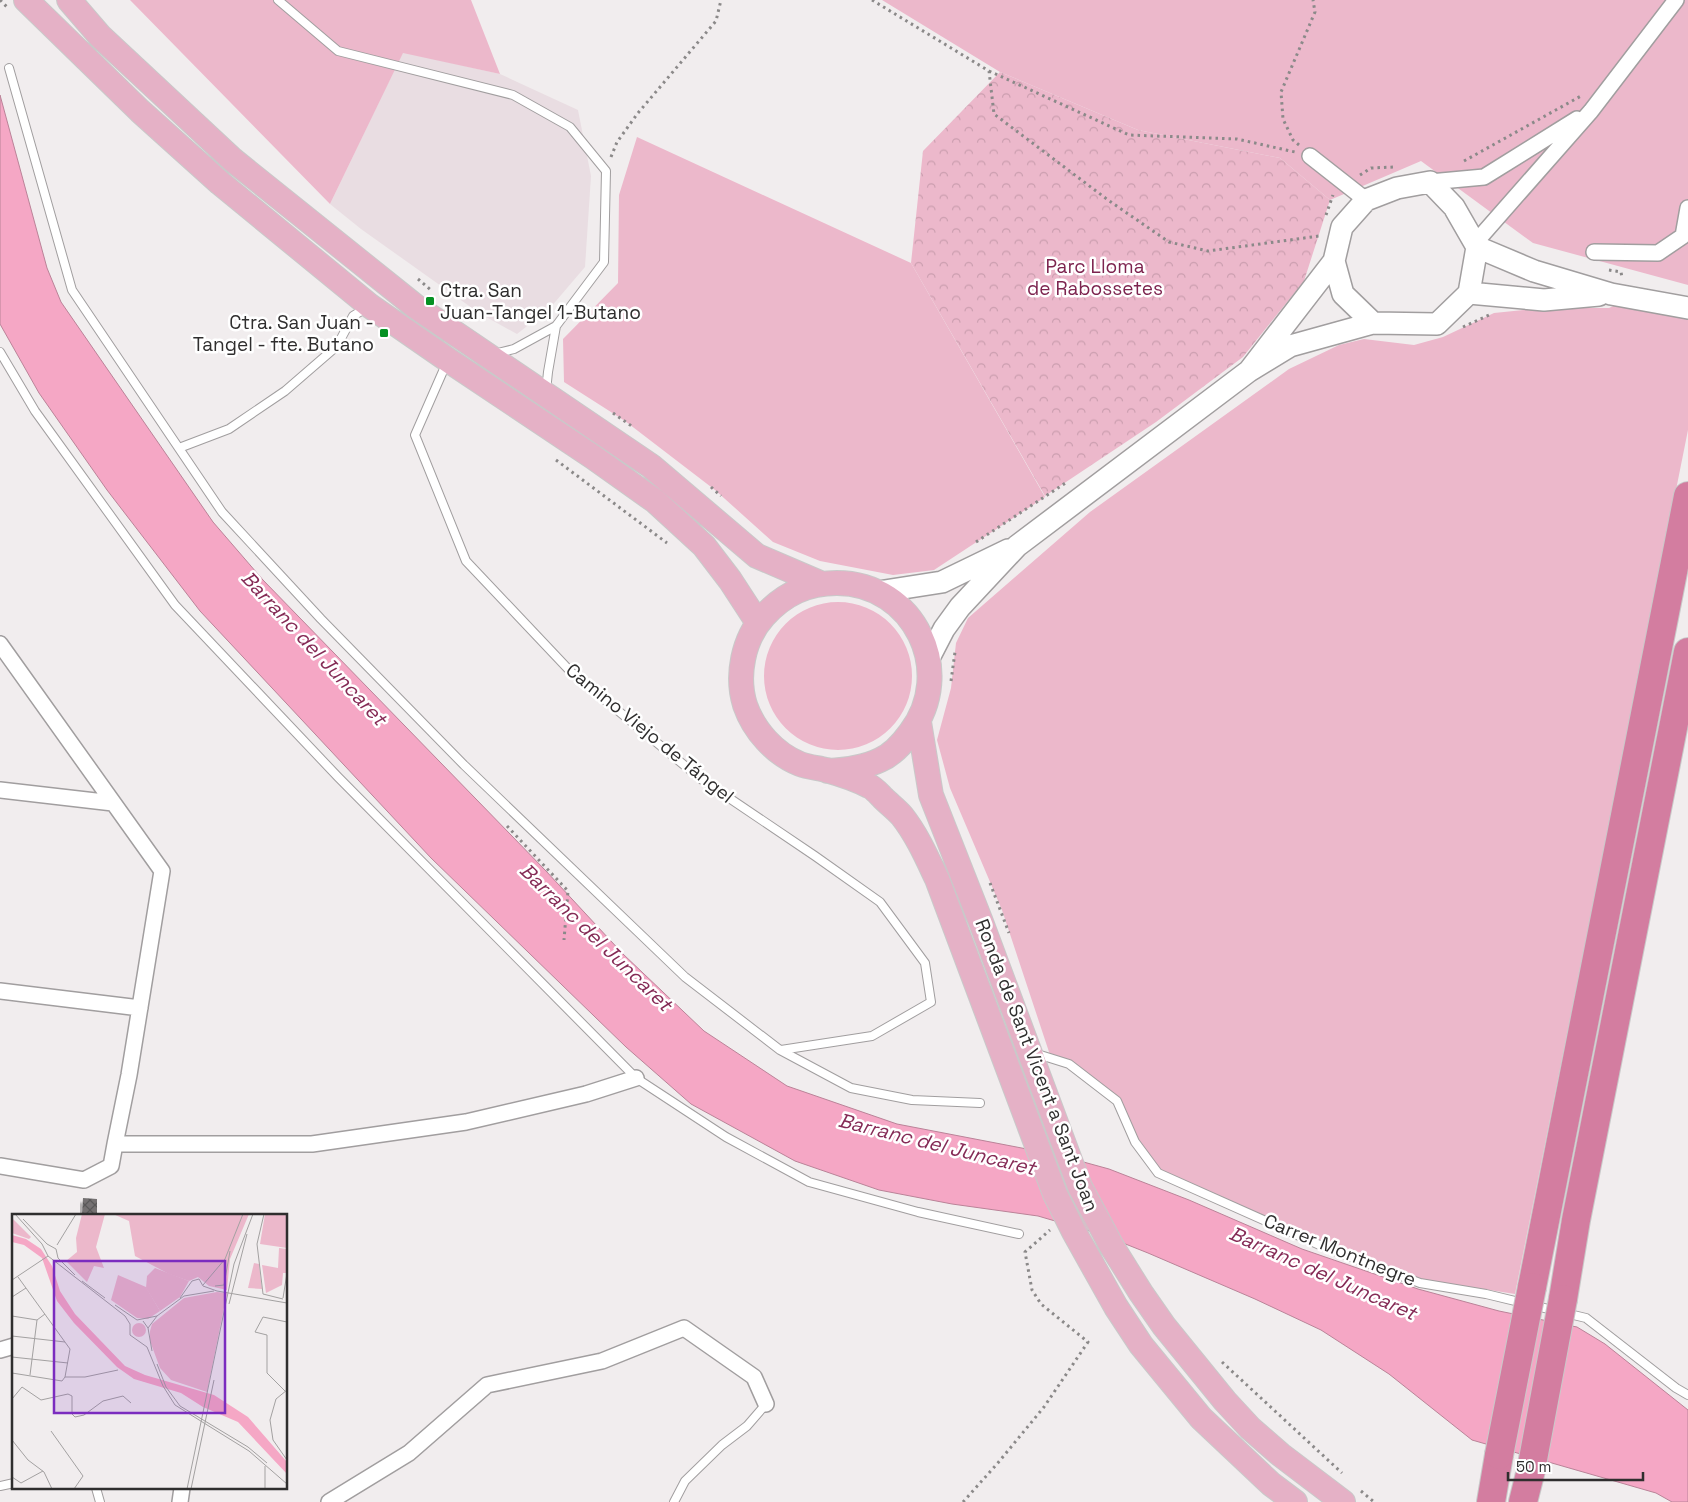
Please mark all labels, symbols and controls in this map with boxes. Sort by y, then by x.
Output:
park label: Parc Lloma de Rabossetes [1027,254,1163,301]
place label: Ctra. San Juan-Tangel 1-Butano [440,278,641,325]
marker: Ctra. San Juan-Tangel 1-Butano [424,295,436,307]
place label: Ctra. San Juan - Tangel - fte. Butano [193,310,374,357]
marker: Ctra. San Juan - Tangel - fte. Butano [378,327,390,339]
water label: Barranc del Juncaret [236,565,394,732]
street label: Camino Viejo de Tángel [561,657,739,809]
water label: Barranc del Juncaret [514,857,679,1018]
street label: Ronda de Sant Vicent a Sant Joan [969,915,1105,1215]
water label: Barranc del Juncaret [836,1107,1040,1182]
street label: Carrer Montnegre [1260,1208,1420,1292]
inset map [12,1214,288,1490]
water label: Barranc del Juncaret [1225,1220,1422,1327]
scale bar [1508,1450,1643,1482]
text: 50 m [1516,1457,1551,1476]

